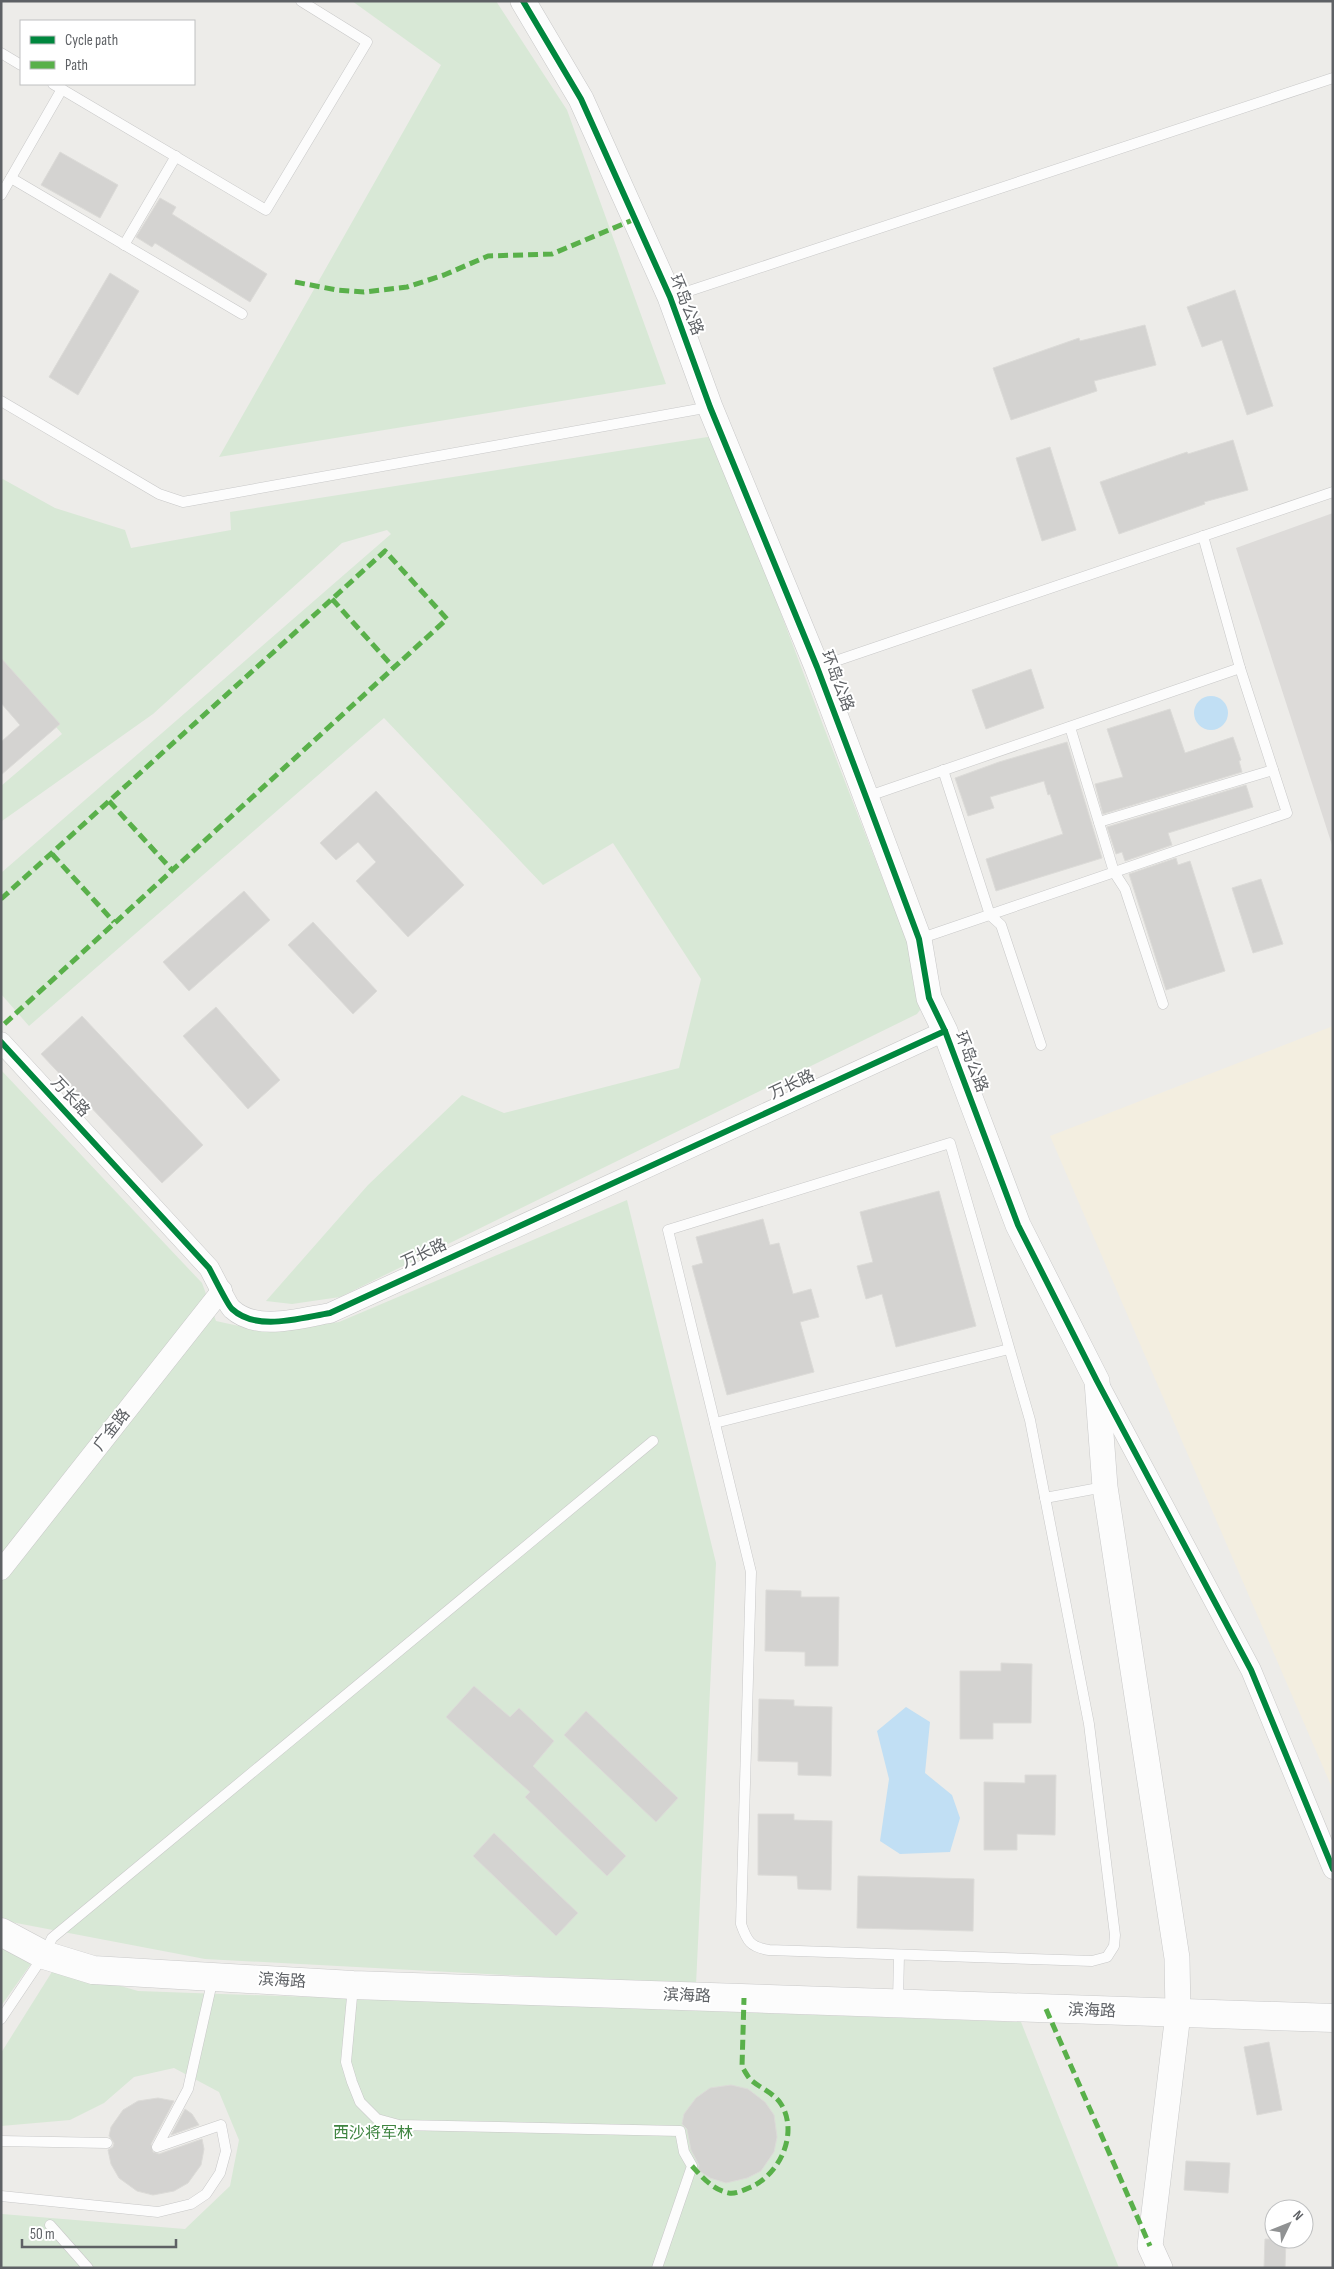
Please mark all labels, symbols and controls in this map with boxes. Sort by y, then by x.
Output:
legend [20,20,195,85]
text: Cycle path [65,31,118,50]
text: Path [65,56,88,75]
street label: 环岛公路 [665,272,707,338]
street label: 环岛公路 [817,648,857,714]
street label: 环岛公路 [951,1029,991,1095]
street label: 万长路 [766,1066,818,1104]
street label: 万长路 [47,1073,93,1121]
street label: 万长路 [398,1235,450,1273]
street label: 广金路 [90,1405,134,1455]
street label: 滨海路 [258,1970,306,1992]
street label: 滨海路 [663,1986,711,2006]
street label: 滨海路 [1068,2001,1116,2021]
park label: 西沙将军林 [333,2124,413,2143]
north arrow [1264,2199,1314,2249]
text: N [1289,2207,1307,2224]
scale bar [22,2216,176,2248]
text: 50 m [30,2225,55,2244]

